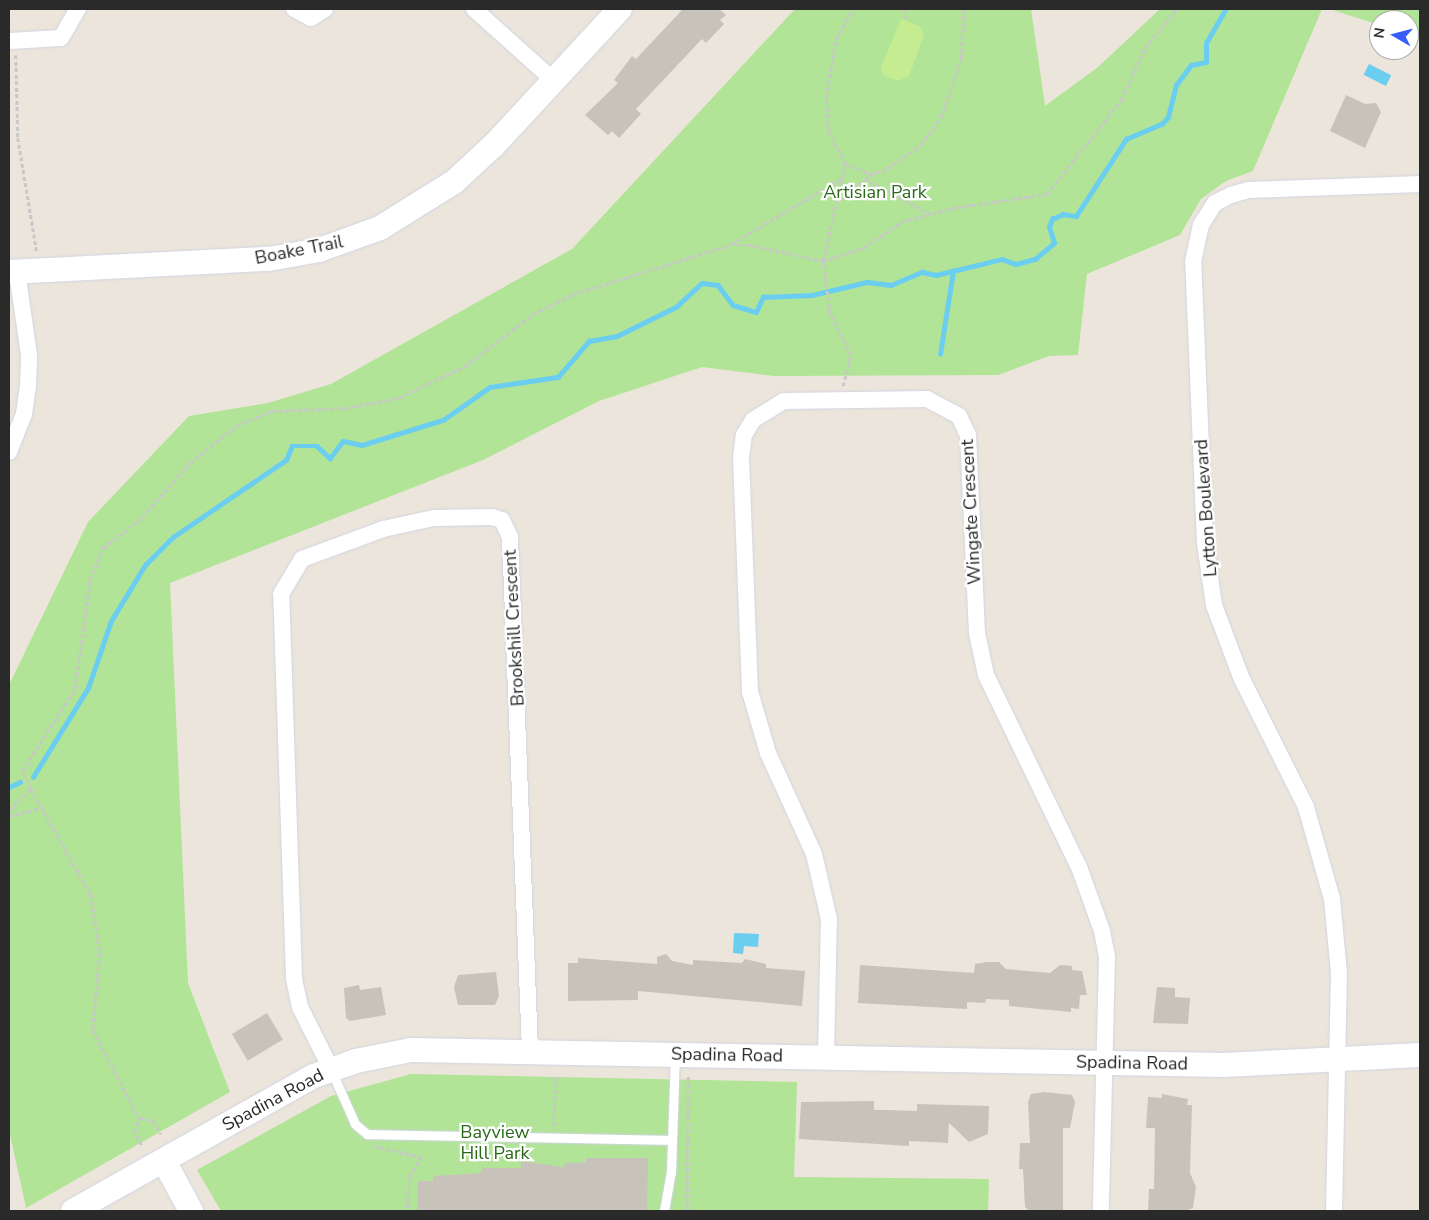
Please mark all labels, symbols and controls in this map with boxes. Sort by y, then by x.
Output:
north arrow [1369,10,1419,60]
text: N [1370,26,1390,40]
park label: Artisian Park [823,181,927,203]
street label: Boake Trail [253,231,345,269]
street label: Lytton Boulevard [1190,438,1222,578]
street label: Wingate Crescent [956,439,986,585]
street label: Brookshill Crescent [499,549,529,707]
street label: Spadina Road [671,1043,783,1067]
street label: Spadina Road [1076,1051,1188,1075]
street label: Spadina Road [218,1064,328,1136]
park label: Bayview Hill Park [460,1122,530,1164]

